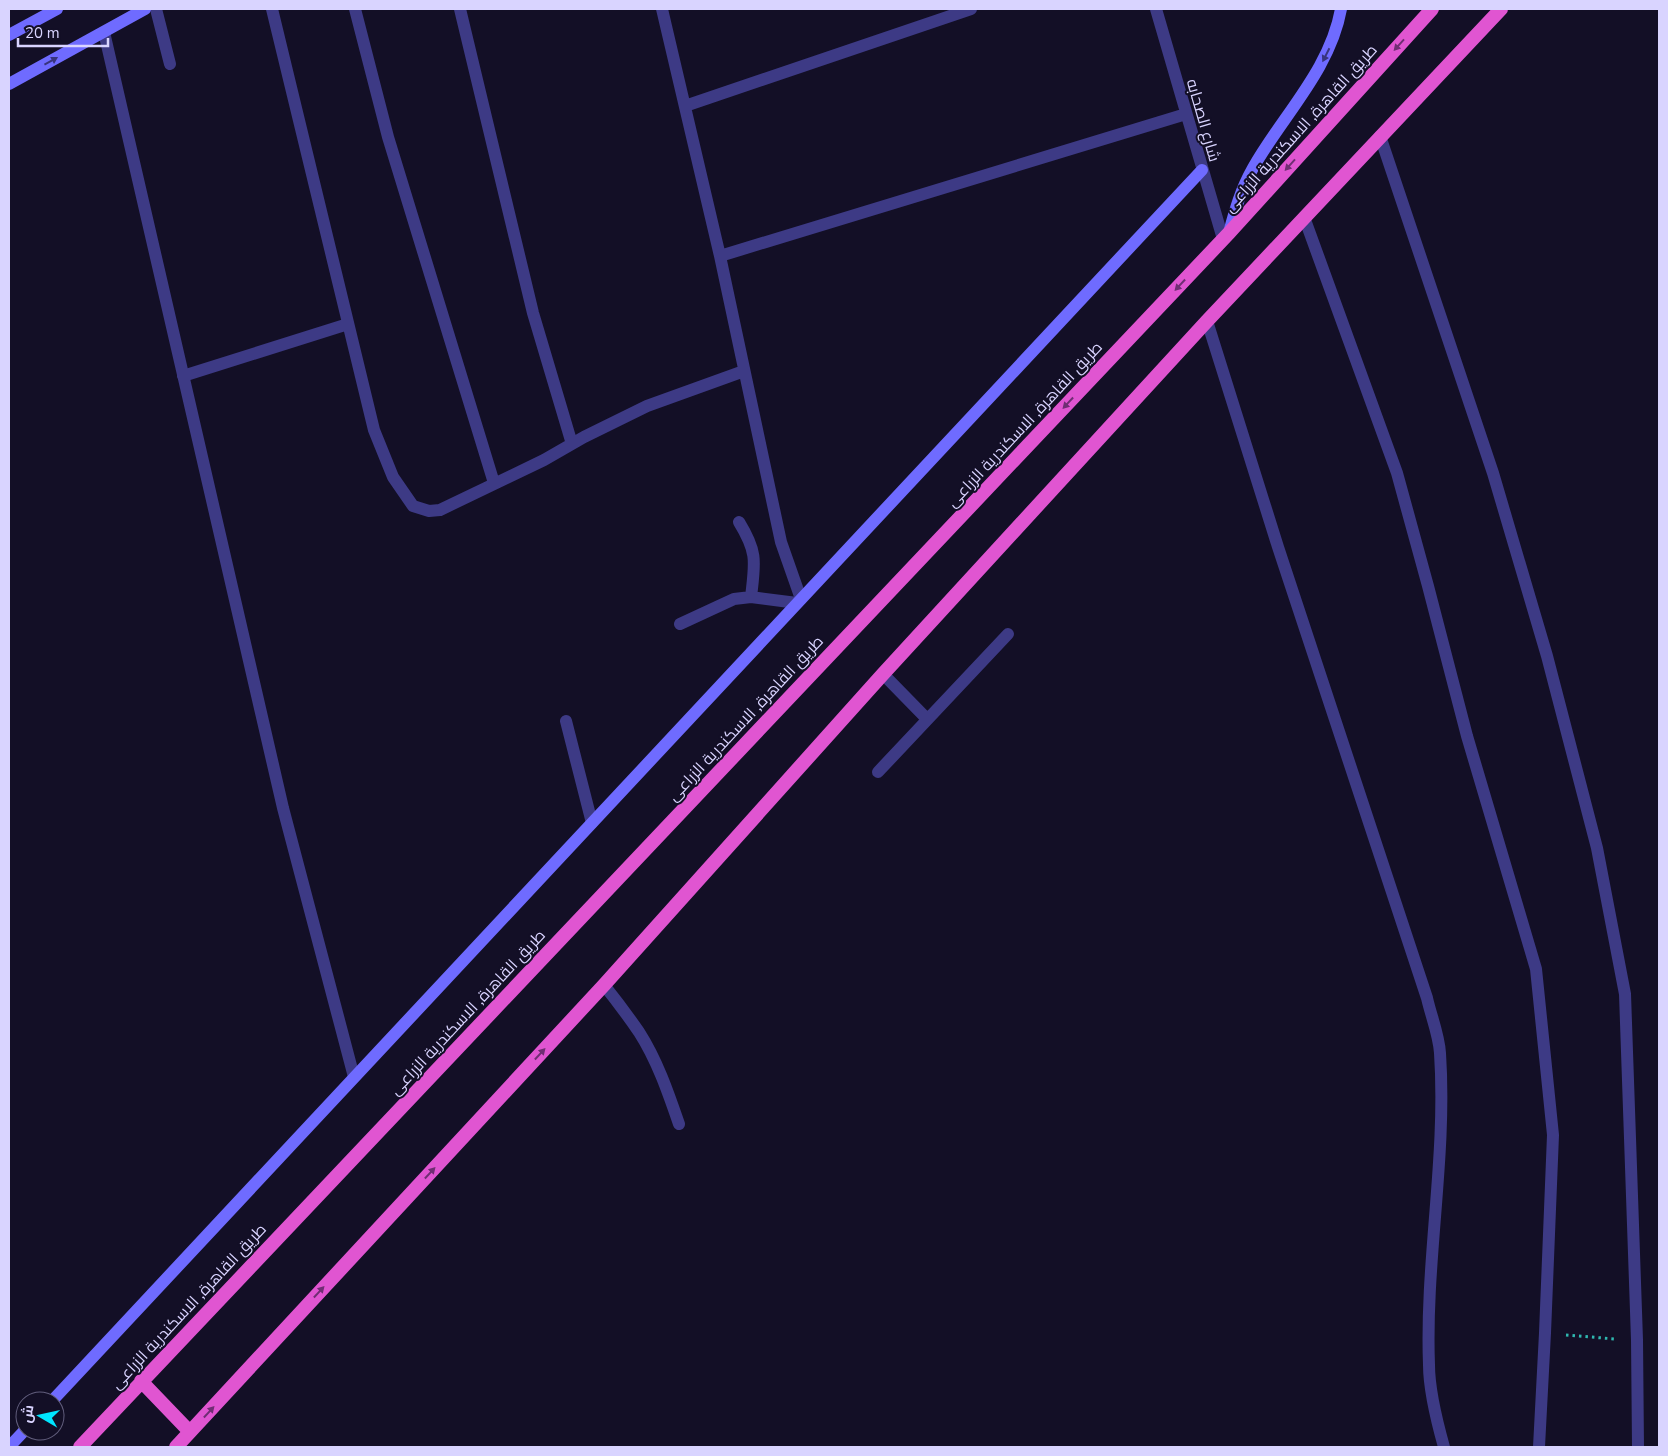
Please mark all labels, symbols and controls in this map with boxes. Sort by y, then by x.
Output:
scale bar [18,15,108,47]
text: 20 m [25,23,60,43]
one-way arrow [1393,38,1405,50]
street label: طريق القاهرة, الاسكندرية الزراعى [1219,40,1382,218]
one-way arrow [1322,48,1330,62]
one-way arrow [45,56,58,65]
street label: شارع الصحابه [1181,76,1225,164]
one-way arrow [1284,159,1296,171]
one-way arrow [1174,278,1186,290]
street label: طريق القاهرة, الاسكندرية الزراعى [942,337,1108,512]
one-way arrow [1062,396,1074,408]
street label: طريق القاهرة, الاسكندرية الزراعى [663,631,829,806]
street label: طريق القاهرة, الاسكندرية الزراعى [385,925,551,1100]
one-way arrow [534,1049,546,1061]
one-way arrow [424,1168,436,1180]
street label: طريق القاهرة, الاسكندرية الزراعى [106,1219,272,1394]
one-way arrow [313,1287,325,1299]
north arrow [15,1391,65,1441]
text: ش [17,1404,38,1424]
one-way arrow [203,1406,215,1418]

